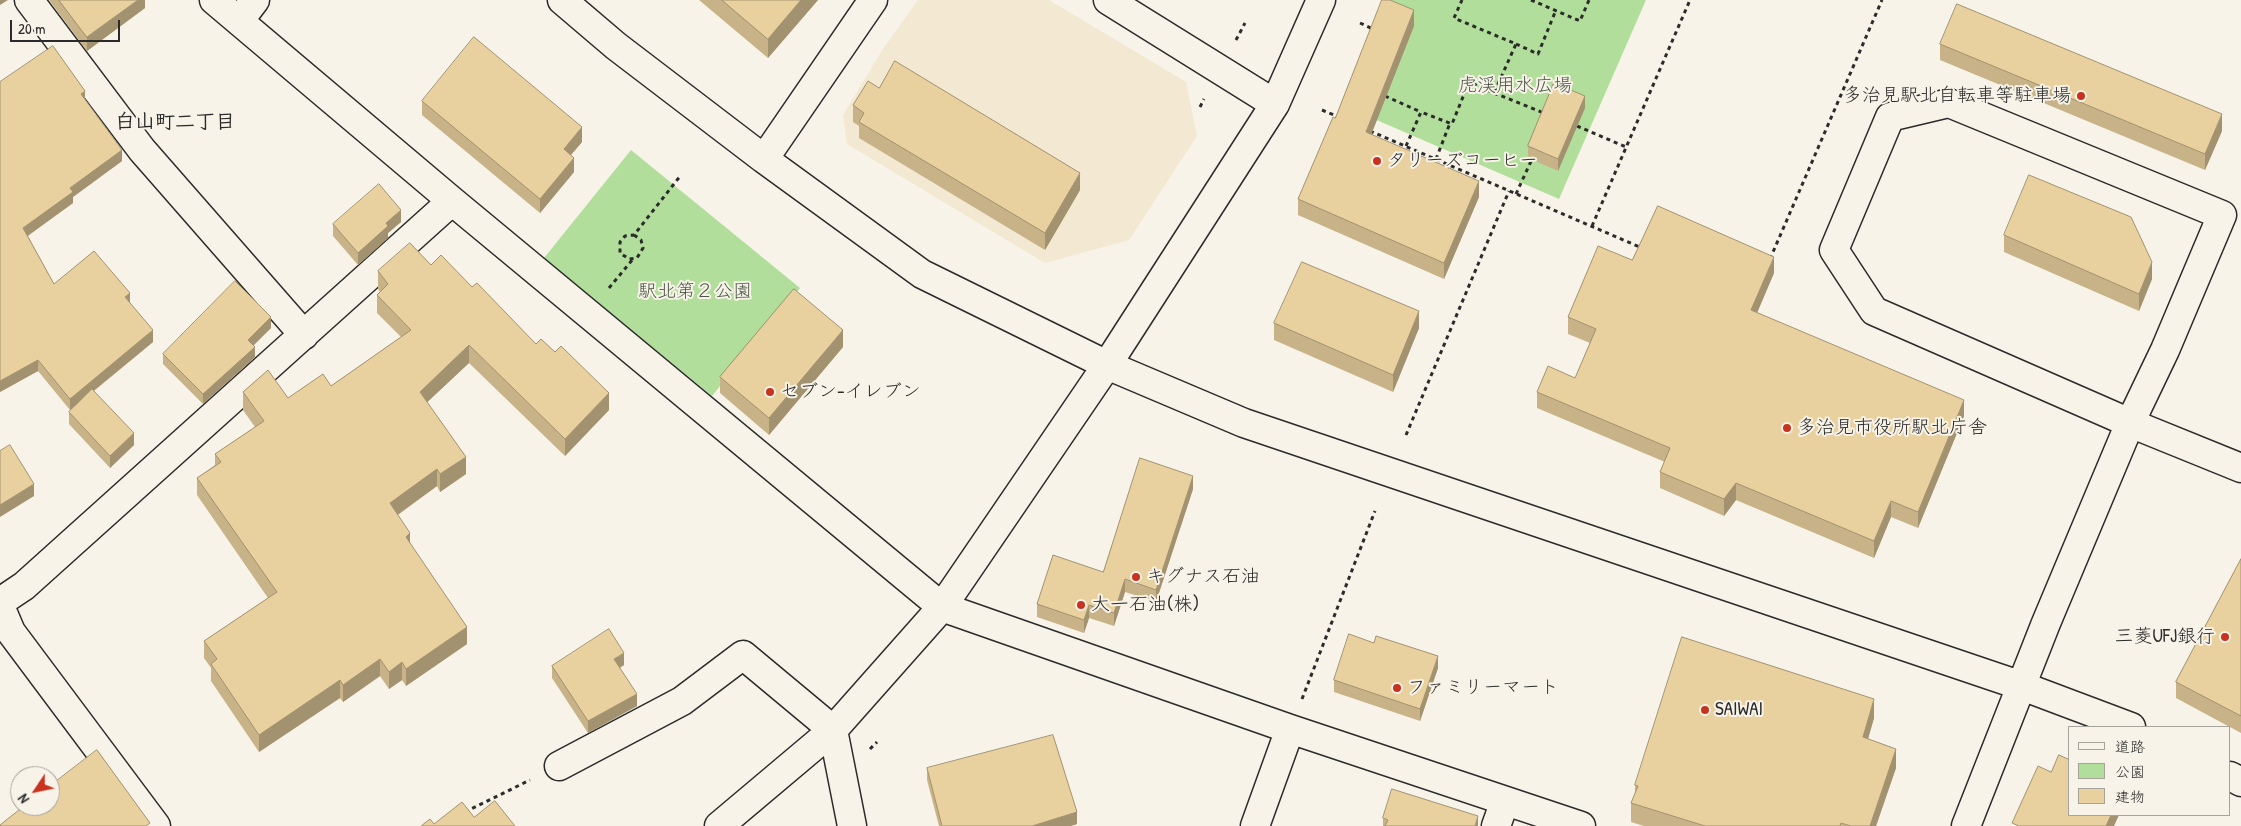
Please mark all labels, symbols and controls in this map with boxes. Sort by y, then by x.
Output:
scale bar [12,10,122,42]
text: 20 m [18,18,45,39]
park label: 虎渓用水広場 [1458,75,1572,97]
place label: 多治見駅北自転車等駐車場 [1843,85,2071,107]
marker: 多治見駅北自転車等駐車場 [2075,90,2087,102]
district label: 白山町二丁目 [115,111,235,135]
place label: タリーズコーヒー [1387,150,1538,172]
marker: タリーズコーヒー [1371,155,1383,167]
park label: 駅北第２公園 [638,281,752,303]
place label: セブン-イレブン [780,381,921,403]
marker: セブン-イレブン [764,386,776,398]
place label: 多治見市役所駅北庁舎 [1797,417,1987,439]
marker: 多治見市役所駅北庁舎 [1781,422,1793,434]
place label: キグナス石油 [1146,566,1260,588]
marker: キグナス石油 [1130,571,1142,583]
place label: 大一石油(株) [1091,594,1199,616]
marker: 大一石油(株) [1075,599,1087,611]
place label: 三菱UFJ銀行 [2114,626,2215,648]
marker: 三菱UFJ銀行 [2219,631,2231,643]
place label: ファミリーマート [1407,677,1559,699]
marker: ファミリーマート [1391,682,1403,694]
place label: SAIWAI [1715,699,1763,721]
marker: SAIWAI [1699,704,1711,716]
legend [2068,726,2231,816]
text: 道路 [2115,736,2145,757]
text: 公園 [2115,761,2145,782]
north arrow [10,766,60,816]
text: 建物 [2115,786,2145,807]
text: N [13,791,33,808]

